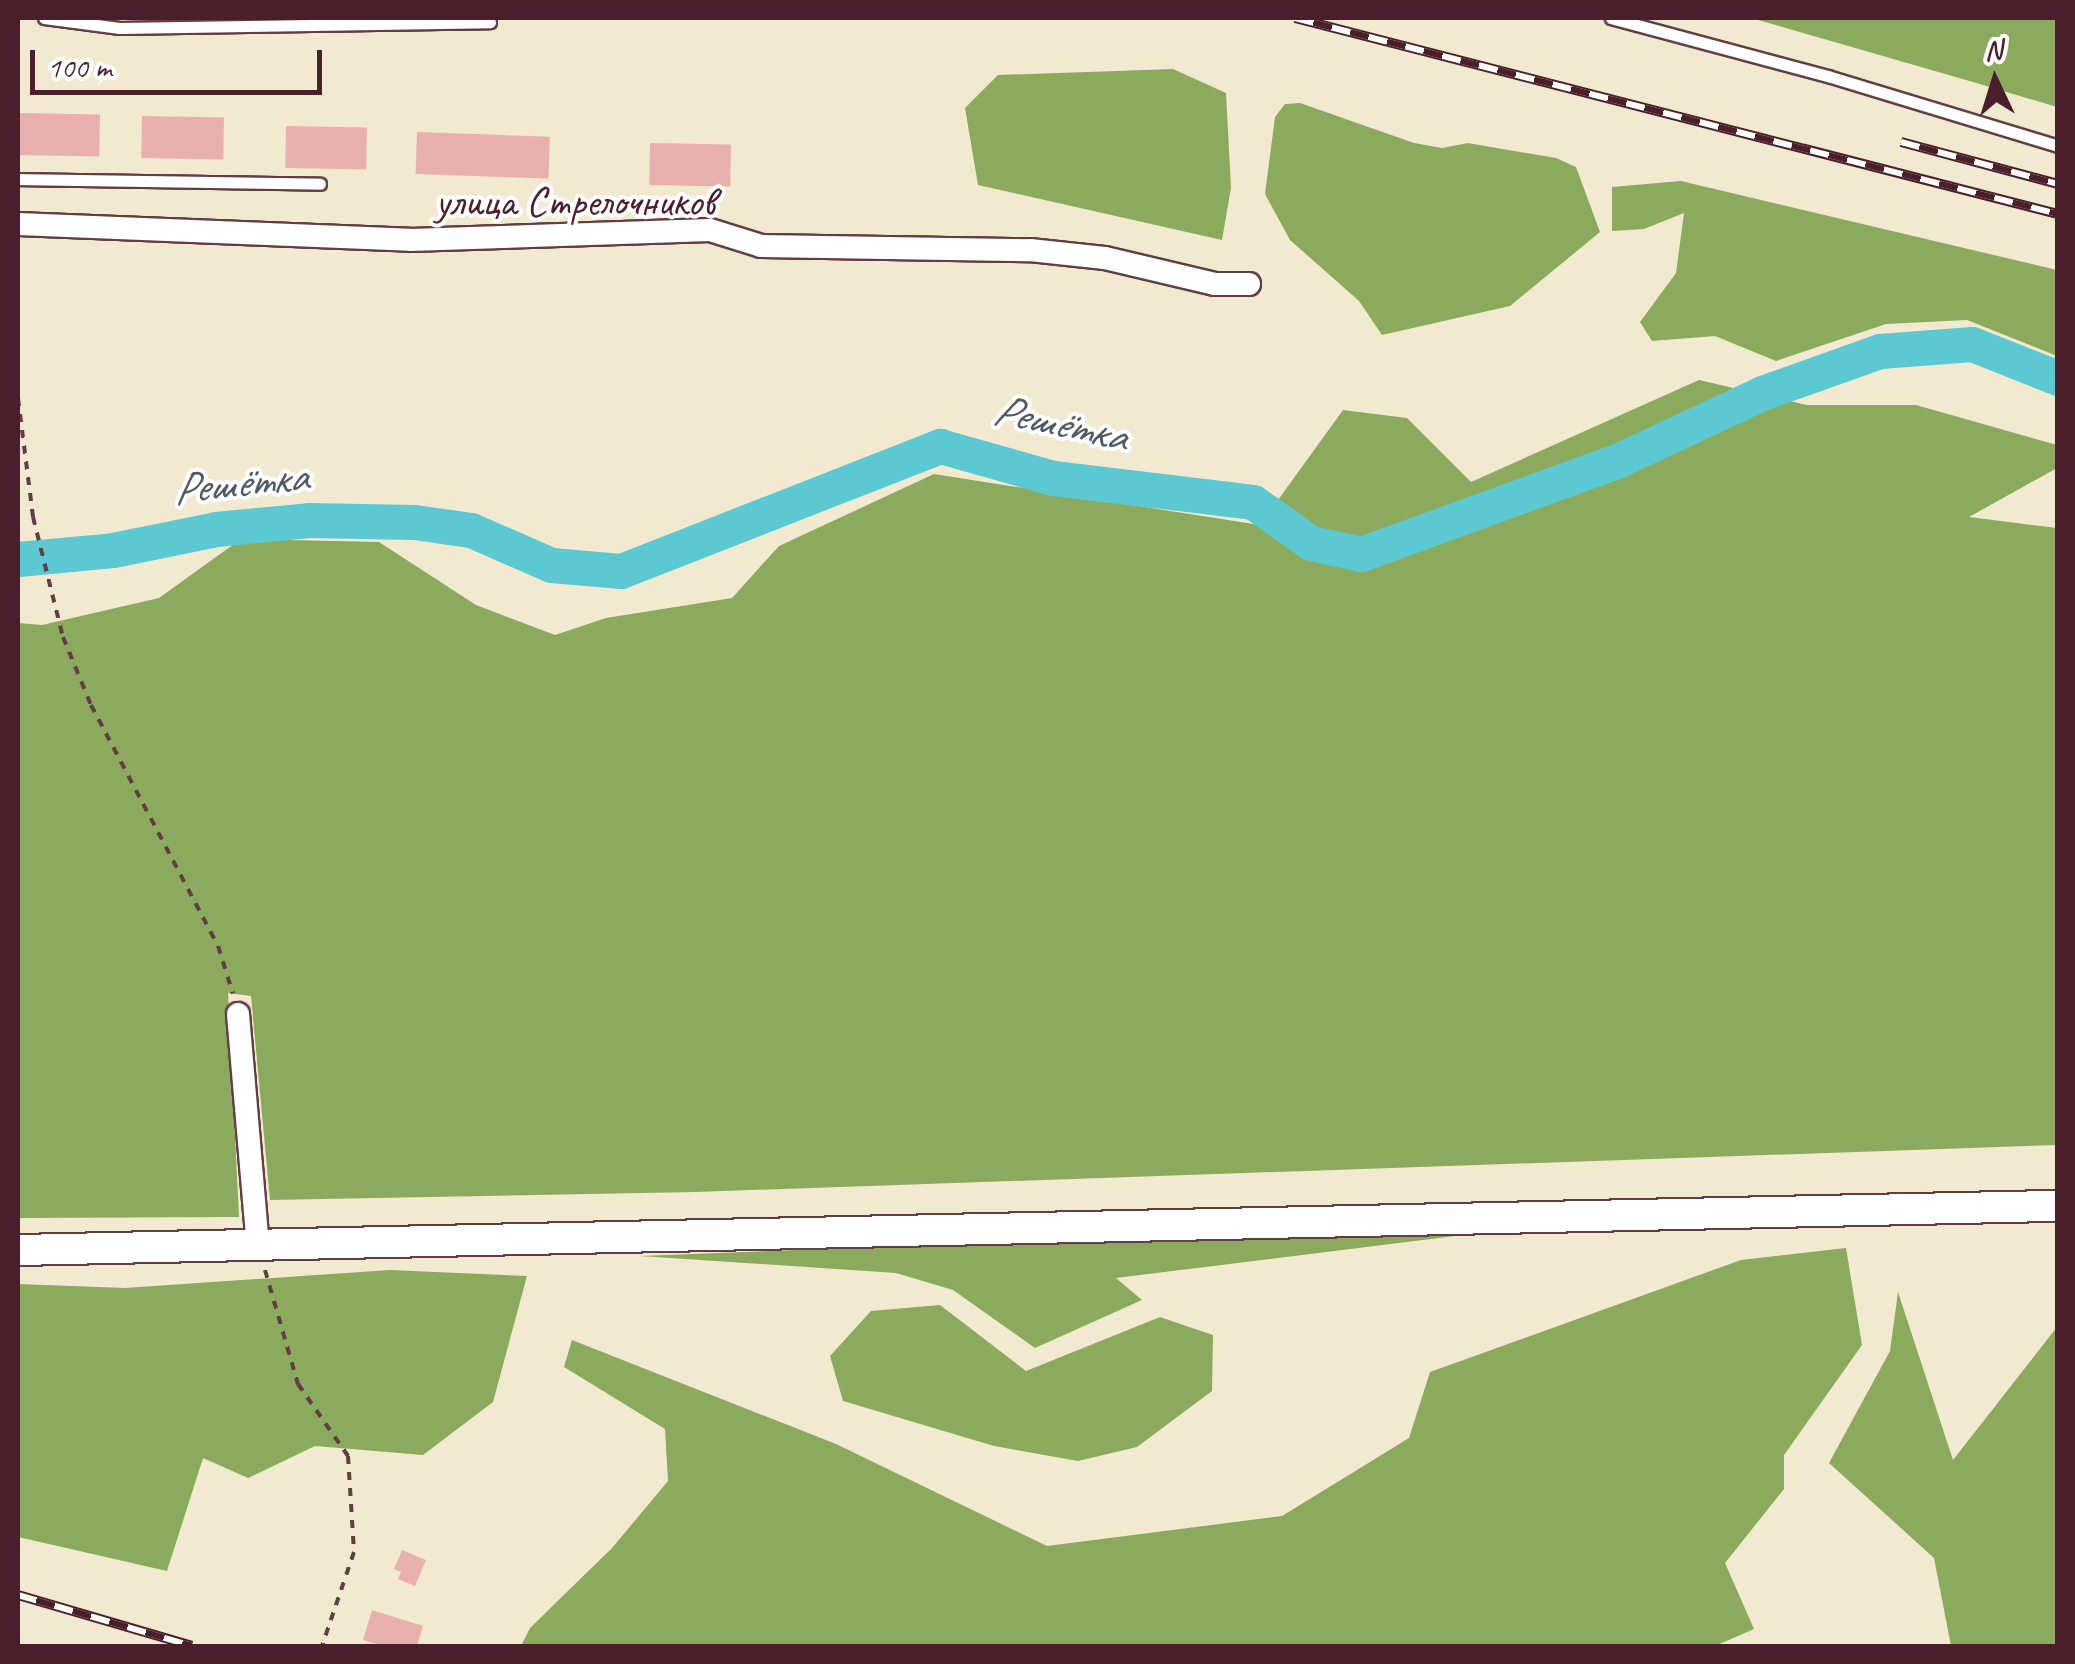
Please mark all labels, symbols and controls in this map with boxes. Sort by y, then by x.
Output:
scale bar [35,30,328,92]
north arrow [1945,30,2045,130]
text: N [1983,32,2003,68]
text: 100 m [47,48,112,86]
street label: улица Стрелочников [436,177,714,227]
water label: Решётка [989,383,1131,463]
water label: Решётка [170,449,310,517]

